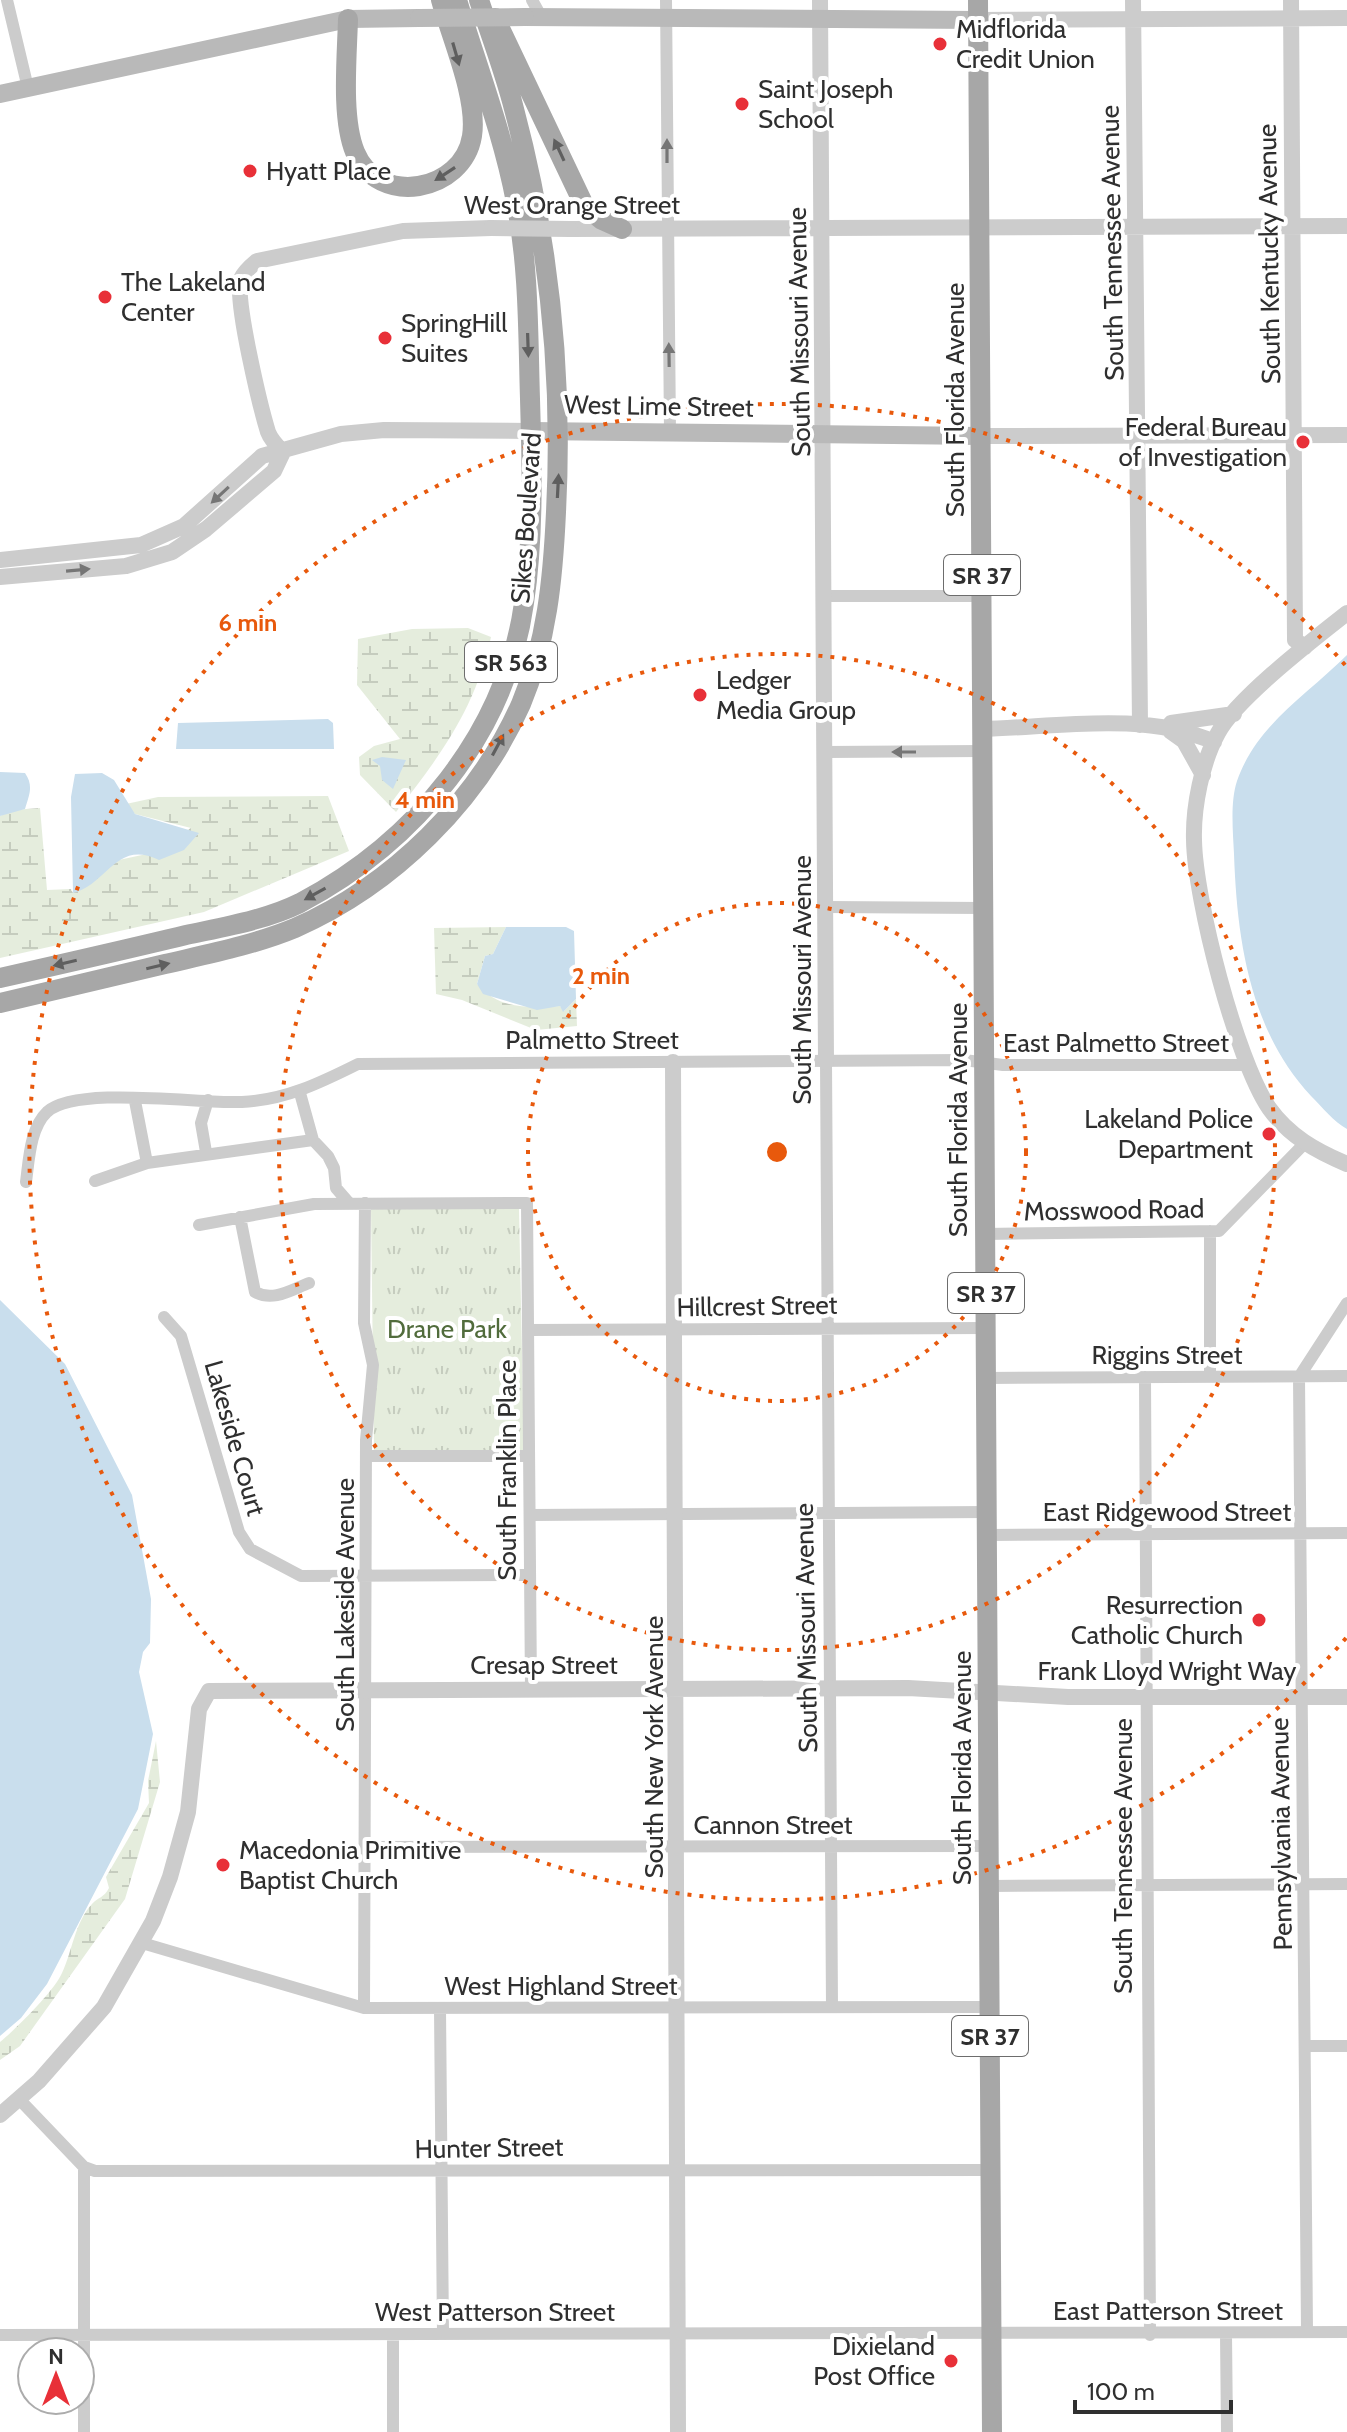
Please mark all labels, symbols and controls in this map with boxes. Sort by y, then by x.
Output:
place label: Midflorida Credit Union [956,13,1095,75]
marker: Midflorida Credit Union [931,35,949,53]
one-way arrow [450,42,463,66]
place label: Saint Joseph School [758,73,893,135]
marker: Saint Joseph School [733,95,751,113]
street label: South Tennessee Avenue [1094,105,1130,381]
street label: South Kentucky Avenue [1251,123,1287,385]
one-way arrow [552,138,566,161]
one-way arrow [661,138,673,163]
place label: Hyatt Place [266,155,391,187]
marker: Hyatt Place [241,162,259,180]
one-way arrow [435,167,456,182]
street label: West Orange Street [464,189,680,221]
street label: South Missouri Avenue [781,207,817,457]
place label: The Lakeland Center [121,266,265,328]
street label: South Florida Avenue [939,283,971,517]
marker: The Lakeland Center [96,288,114,306]
place label: SpringHill Suites [401,307,507,369]
marker: SpringHill Suites [376,329,394,347]
one-way arrow [522,333,534,358]
one-way arrow [663,342,675,367]
street label: West Lime Street [564,388,754,424]
place label: Federal Bureau of Investigation [1119,411,1287,473]
street label: Sikes Boulevard [504,431,548,605]
marker: Federal Bureau of Investigation [1294,433,1312,451]
one-way arrow [551,473,564,498]
one-way arrow [211,485,230,503]
road number: SR 37 [944,555,1020,595]
one-way arrow [66,563,91,576]
text: 6 min [219,608,277,637]
road number: SR 563 [465,642,557,682]
place label: Ledger Media Group [716,664,856,726]
marker: Ledger Media Group [691,686,709,704]
one-way arrow [491,734,505,757]
one-way arrow [891,746,916,758]
text: 4 min [395,785,455,814]
street label: South Missouri Avenue [786,855,818,1105]
one-way arrow [304,887,326,901]
one-way arrow [52,957,77,970]
one-way arrow [145,959,170,972]
text: 2 min [572,961,630,990]
street label: South Florida Avenue [942,1003,974,1237]
street label: Palmetto Street [505,1024,679,1056]
street label: East Palmetto Street [1003,1027,1229,1059]
place label: Lakeland Police Department [1084,1103,1253,1165]
marker: Lakeland Police Department [1260,1125,1278,1143]
centre of rings [763,1138,791,1166]
street label: Mosswood Road [1023,1192,1205,1228]
road number: SR 37 [948,1273,1024,1313]
street label: Hillcrest Street [676,1289,838,1323]
park label: Drane Park [387,1313,507,1345]
street label: Riggins Street [1092,1339,1243,1371]
street label: Lakeside Court [198,1357,273,1520]
street label: South Franklin Place [491,1359,523,1581]
street label: South Lakeside Avenue [329,1478,361,1732]
street label: East Ridgewood Street [1043,1496,1291,1528]
street label: South Missouri Avenue [788,1503,824,1753]
place label: Resurrection Catholic Church [1071,1589,1243,1651]
marker: Resurrection Catholic Church [1250,1611,1268,1629]
street label: South New York Avenue [638,1616,670,1878]
street label: Cresap Street [470,1649,618,1681]
street label: South Florida Avenue [946,1651,978,1885]
street label: Frank Lloyd Wright Way [1038,1655,1296,1687]
street label: Pennsylvania Avenue [1263,1717,1299,1951]
street label: South Tennessee Avenue [1107,1718,1139,1994]
street label: Cannon Street [693,1809,853,1841]
place label: Macedonia Primitive Baptist Church [239,1834,461,1896]
marker: Macedonia Primitive Baptist Church [214,1856,232,1874]
street label: West Highland Street [444,1970,678,2002]
road number: SR 37 [952,2016,1028,2056]
street label: Hunter Street [414,2131,564,2165]
street label: East Patterson Street [1053,2295,1283,2327]
street label: West Patterson Street [375,2296,615,2328]
place label: Dixieland Post Office [813,2330,935,2392]
north arrow [16,2336,96,2416]
text: N [48,2343,64,2370]
marker: Dixieland Post Office [942,2352,960,2370]
scale bar [1075,2364,1231,2414]
text: 100 m [1087,2377,1155,2406]

